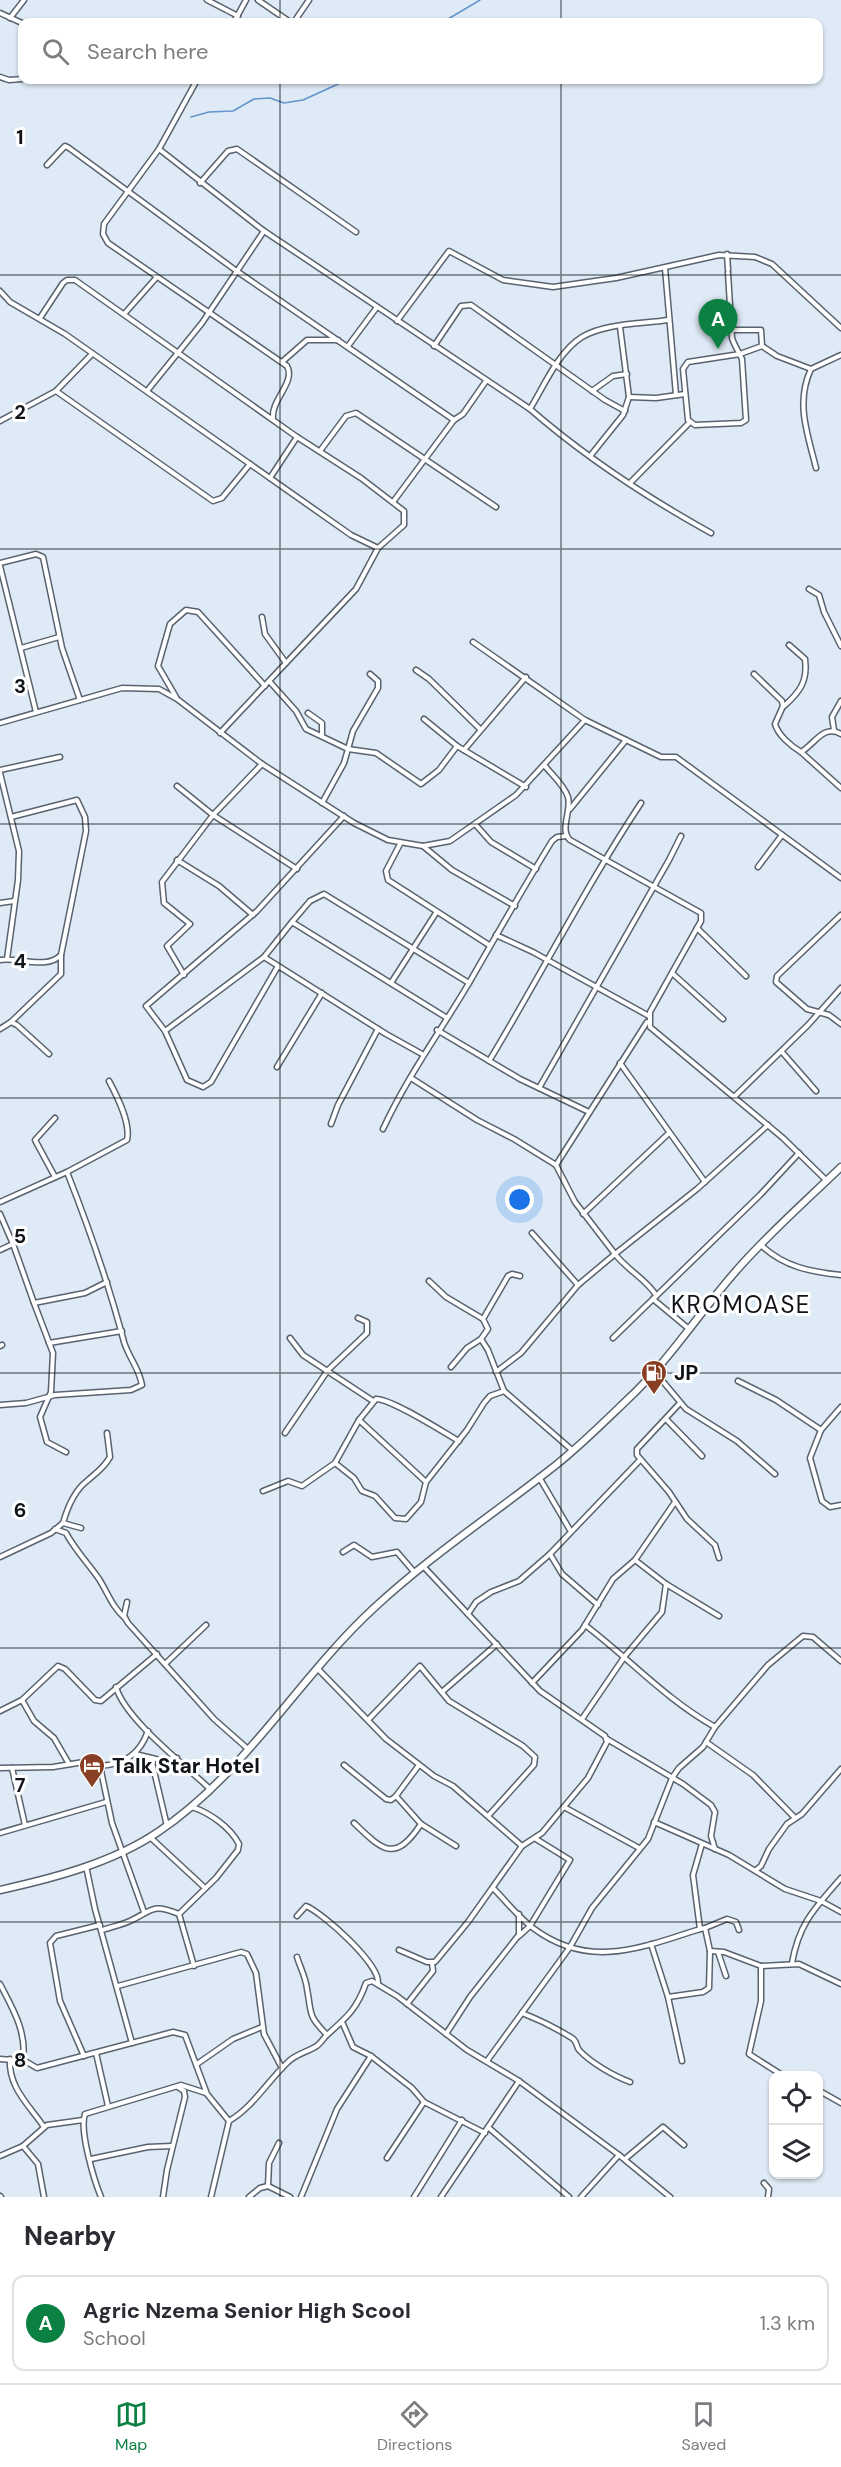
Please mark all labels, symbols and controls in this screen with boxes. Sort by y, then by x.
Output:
search box [18,18,823,84]
icon: search [39,35,72,68]
text: Search here [87,37,208,66]
text: 1 [16,124,24,150]
pin: A [698,300,738,349]
text: 2 [14,399,26,425]
text: 3 [14,673,26,699]
text: 4 [14,948,27,974]
your location [505,1185,534,1214]
text: 5 [14,1223,26,1249]
district label: KROMOASE [671,1289,811,1320]
fuel station icon: JP [639,1358,669,1396]
place label: JP [674,1359,698,1387]
text: 6 [14,1497,26,1523]
hotel icon: Talk Star Hotel [77,1751,107,1789]
place label: Talk Star Hotel [112,1752,260,1780]
text: 7 [15,1772,26,1798]
text: 8 [14,2047,26,2073]
map controls [769,2071,823,2179]
button: locate [769,2071,823,2125]
button: layers [769,2125,823,2179]
text: Nearby [24,2219,116,2253]
text: Agric Nzema Senior High Scool [83,2296,411,2325]
text: A [38,2310,53,2336]
text: 1.3 km [760,2310,815,2336]
text: School [83,2325,146,2351]
tab: Map [115,2398,148,2455]
tab: Directions [377,2398,452,2455]
tab: Saved [682,2398,726,2455]

